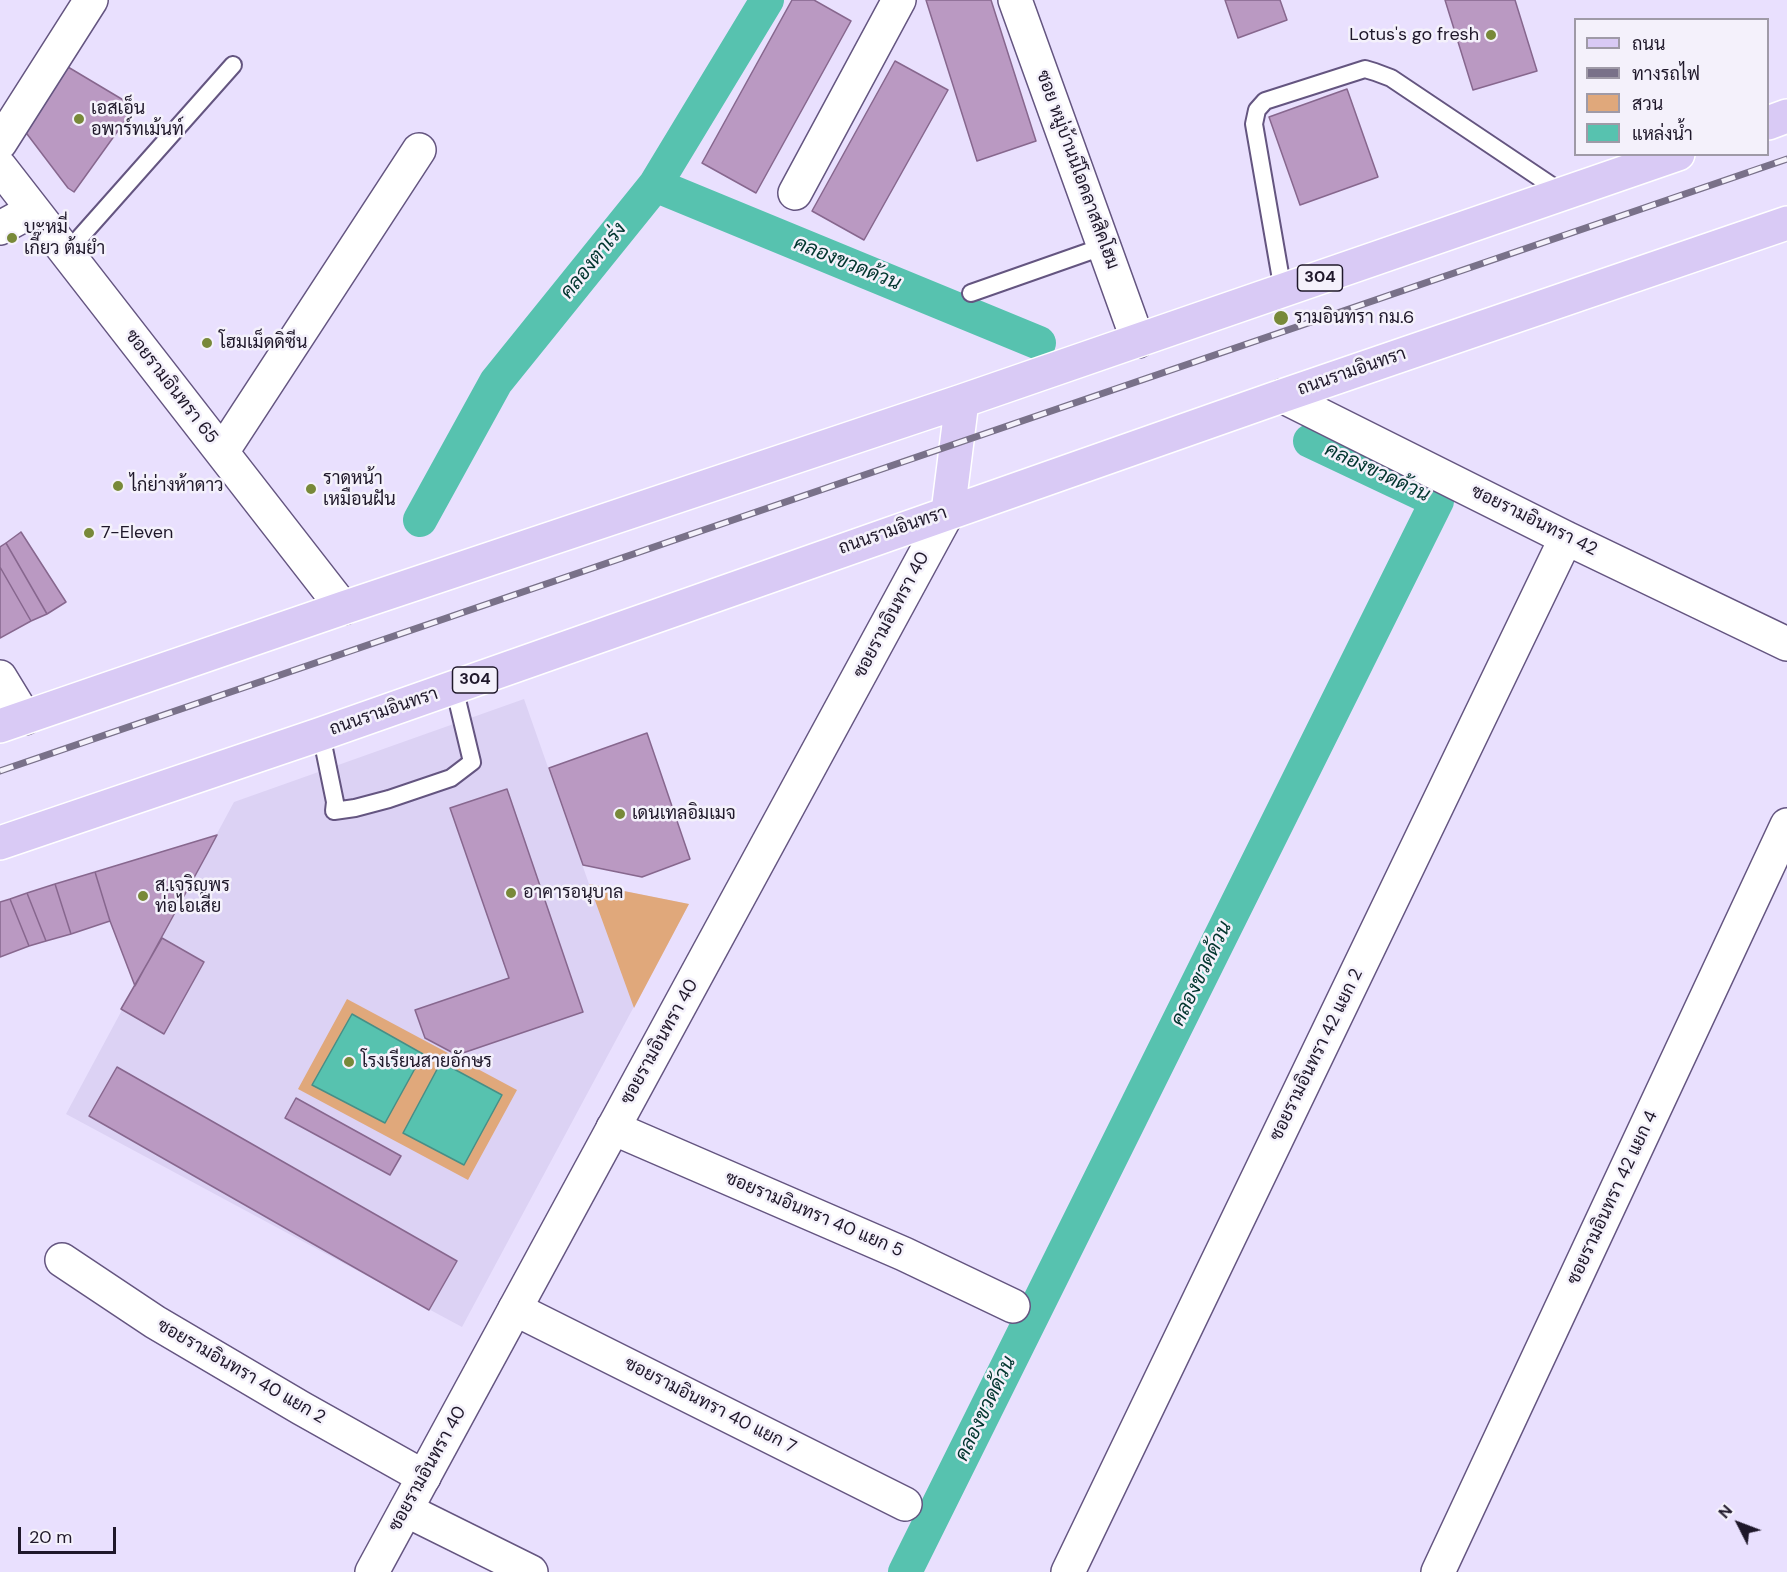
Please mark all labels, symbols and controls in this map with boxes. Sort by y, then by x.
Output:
legend [1574,18,1769,156]
place label: Lotus's go fresh [1349,24,1479,46]
marker: Lotus's go fresh [1484,28,1498,42]
text: ถนน [1632,32,1665,56]
text: ทางรถไฟ [1632,62,1700,86]
street label: ซอย หมู่บ้านนีโอคลาสสิคโฮม [1031,68,1123,272]
text: สวน [1632,92,1663,116]
place label: เอสเอ็น อพาร์ทเม้นท์ [91,98,184,140]
marker: เอสเอ็น อพาร์ทเม้นท์ [72,112,86,126]
text: แหล่งน้ำ [1632,122,1693,146]
place label: บะหมี่ เกี๊ยว ต้มยำ [24,217,105,260]
water label: คลองตาเร่ง [556,218,632,304]
marker: บะหมี่ เกี๊ยว ต้มยำ [5,231,19,245]
water label: คลองขวดด้วน [790,232,904,296]
road number: 304 [1298,265,1342,291]
place label: รามอินทรา กม.6 [1294,307,1414,329]
marker: รามอินทรา กม.6 [1272,309,1290,327]
street label: ซอยรามอินทรา 65 [120,326,222,448]
place label: โฮมเม็ดดิซีน [219,332,308,354]
marker: โฮมเม็ดดิซีน [200,336,214,350]
street label: ถนนรามอินทรา [1295,343,1409,401]
water label: คลองขวดด้วน [1321,438,1433,508]
place label: ราดหน้า เหมือนฝัน [323,468,396,510]
place label: ไก่ย่างห้าดาว [130,475,223,497]
marker: ไก่ย่างห้าดาว [111,479,125,493]
street label: ซอยรามอินทรา 42 [1467,481,1601,561]
marker: ราดหน้า เหมือนฝัน [304,482,318,496]
street label: ถนนรามอินทรา [836,502,950,560]
place label: 7-Eleven [101,522,173,544]
marker: 7-Eleven [82,526,96,540]
street label: ซอยรามอินทรา 40 [850,548,934,682]
road number: 304 [452,667,498,693]
street label: ถนนรามอินทรา [327,683,441,741]
place label: เดนเทลอิมเมจ [632,803,736,825]
marker: เดนเทลอิมเมจ [613,807,627,821]
place label: ส.เจริญพร ท่อไอเสีย [155,875,230,918]
place label: อาคารอนุบาล [523,882,623,904]
marker: อาคารอนุบาล [504,886,518,900]
marker: ส.เจริญพร ท่อไอเสีย [136,889,150,903]
water label: คลองขวดด้วน [1166,918,1238,1030]
street label: ซอยรามอินทรา 42 แยก 2 [1266,965,1368,1145]
street label: ซอยรามอินทรา 40 [617,976,703,1108]
place label: โรงเรียนสายอักษร [361,1051,492,1073]
marker: โรงเรียนสายอักษร [342,1055,356,1069]
street label: ซอยรามอินทรา 42 แยก 4 [1563,1108,1663,1288]
street label: ซอยรามอินทรา 40 แยก 5 [722,1168,906,1262]
street label: ซอยรามอินทรา 40 แยก 2 [153,1315,329,1429]
street label: ซอยรามอินทรา 40 แยก 7 [620,1353,800,1459]
water label: คลองขวดด้วน [950,1353,1022,1465]
street label: ซอยรามอินทรา 40 [385,1403,471,1535]
north arrow [1709,1494,1769,1554]
text: N [1714,1500,1737,1523]
scale bar [21,1515,118,1553]
text: 20 m [29,1525,72,1549]

